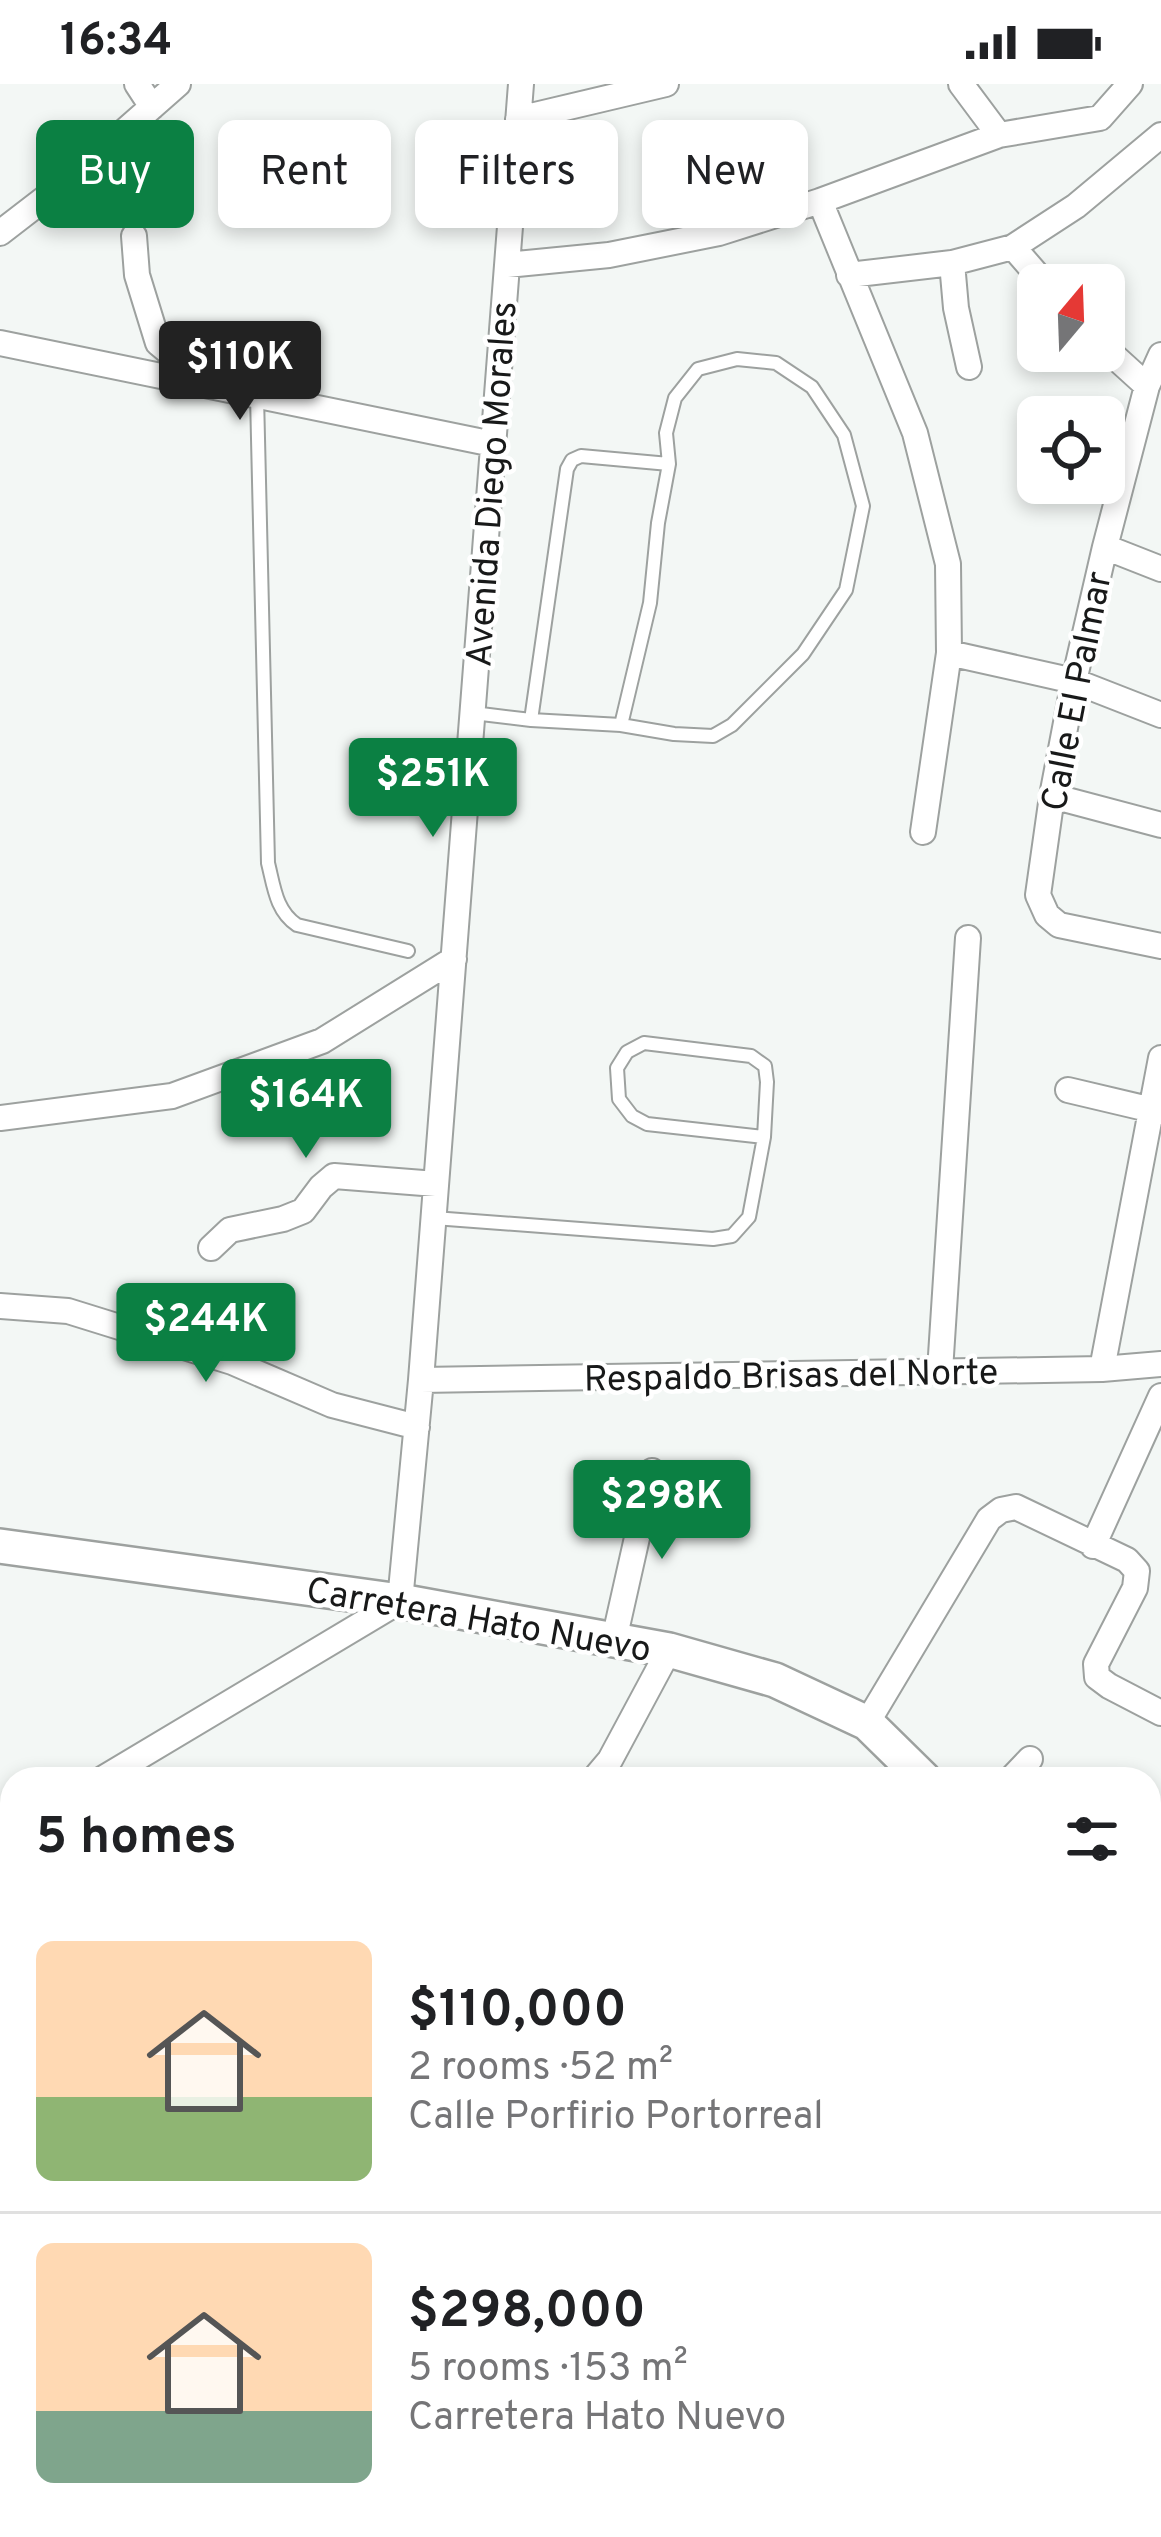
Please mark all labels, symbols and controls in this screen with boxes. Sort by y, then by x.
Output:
text: 16:34 [60,14,172,71]
chip: Buy [36,120,194,228]
chip: Rent [218,120,391,228]
chip: Filters [415,120,618,228]
chip: New [642,120,808,228]
north arrow [1017,264,1125,372]
map controls [1017,264,1125,504]
street label: Avenida Diego Morales [458,300,530,669]
pin: $110K [156,321,324,423]
text: $110K [186,335,294,384]
button: locate [1017,396,1125,504]
street label: Calle El Palmar [1033,568,1125,815]
pin: $251K [349,738,517,840]
text: $251K [376,752,490,801]
pin: $164K [222,1059,390,1161]
text: $164K [248,1073,364,1122]
pin: $244K [122,1283,290,1385]
text: $244K [143,1297,269,1346]
street label: Respaldo Brisas del Norte [583,1351,999,1405]
pin: $298K [578,1460,746,1562]
text: $298K [600,1474,724,1523]
street label: Carretera Hato Nuevo [302,1569,654,1675]
icon: filters [1059,1806,1125,1872]
text: 5 homes [36,1807,237,1872]
text: $110,000 [408,1980,627,2045]
icon: home [132,1989,276,2133]
text: 2 rooms · 52 m² [408,2045,673,2094]
text: Calle Porfirio Portorreal [408,2094,823,2143]
text: $298,000 [408,2281,646,2346]
icon: home [132,2291,276,2435]
text: 5 rooms · 153 m² [408,2346,688,2395]
text: Carretera Hato Nuevo [408,2395,786,2444]

